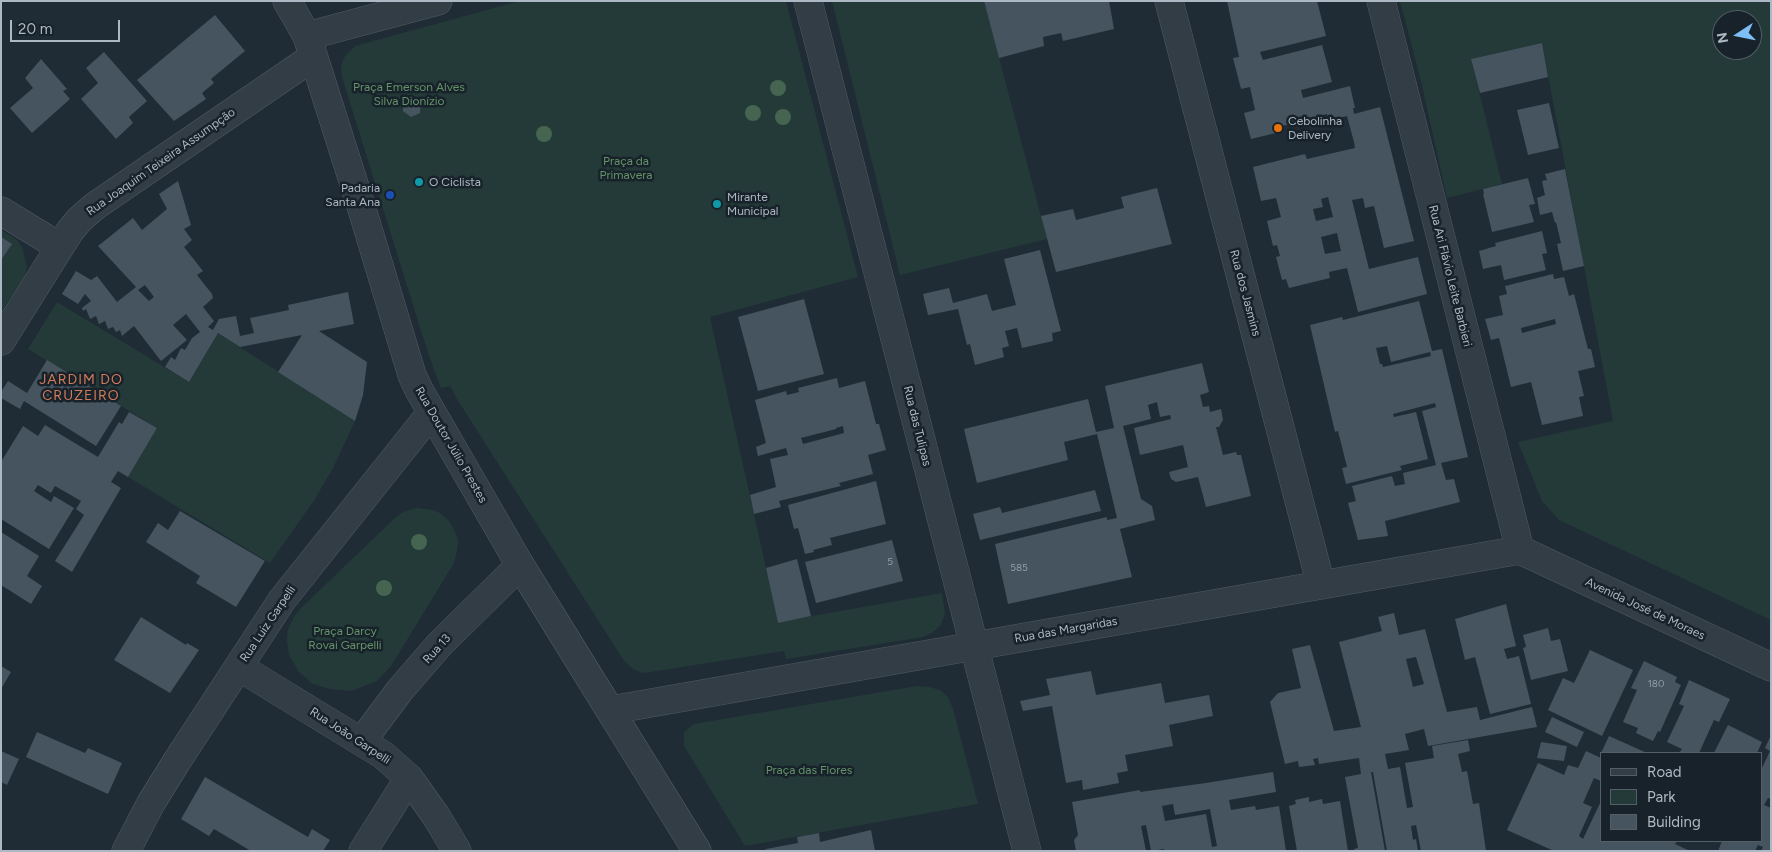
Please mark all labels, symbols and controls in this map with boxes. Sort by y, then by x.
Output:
scale bar [12,10,122,42]
north arrow [1712,10,1762,60]
text: 20 m [18,20,52,38]
text: N [1713,31,1732,45]
park label: Praça Emerson Alves Silva Dionízio [353,80,465,108]
street label: Rua Joaquim Teixeira Assumpção [84,105,238,219]
place label: Cebolinha Delivery [1288,114,1342,142]
marker: Cebolinha Delivery [1272,122,1284,134]
park label: Praça da Primavera [600,154,652,182]
place label: O Ciclista [429,175,481,189]
marker: O Ciclista [413,176,425,188]
place label: Padaria Santa Ana [325,181,380,209]
marker: Padaria Santa Ana [384,189,396,201]
place label: Mirante Municipal [727,190,778,218]
marker: Mirante Municipal [711,198,723,210]
street label: Rua Ari Flávio Leite Barbieri [1425,204,1475,348]
street label: Rua dos Jasmins [1227,248,1263,338]
district label: JARDIM DO CRUZEIRO [38,372,124,404]
street label: Rua Doutor Júlio Prestes [412,384,490,506]
street label: Rua das Tulipas [900,384,934,468]
house number: 5 [887,556,893,568]
house number: 585 [1010,562,1028,574]
street label: Avenida José de Moraes [1583,575,1707,643]
street label: Rua Luiz Garpelli [237,583,299,665]
street label: Rua das Margaridas [1014,614,1118,646]
park label: Praça Darcy Rovai Garpelli [308,624,382,652]
street label: Rua 13 [420,631,454,667]
house number: 180 [1648,678,1664,690]
street label: Rua João Garpelli [307,705,393,767]
legend [1600,752,1762,842]
park label: Praça das Flores [766,763,852,777]
text: Road [1647,763,1682,781]
text: Park [1647,788,1676,806]
text: Building [1647,813,1701,831]

